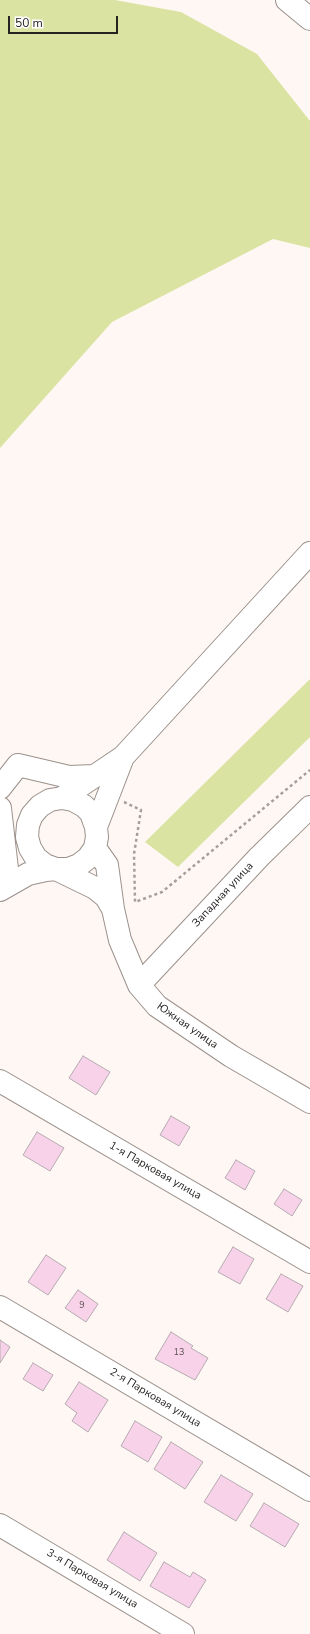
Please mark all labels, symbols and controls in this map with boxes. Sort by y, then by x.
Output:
scale bar [10,8,120,34]
text: 50 m [15,15,43,31]
street label: Западная улица [190,860,256,930]
street label: Южная улица [154,1000,220,1052]
street label: 1-я Парковая улица [107,1139,203,1203]
house number: 9 [79,1301,85,1311]
house number: 13 [174,1348,184,1358]
street label: 2-я Парковая улица [107,1366,203,1430]
street label: 3-я Парковая улица [44,1547,140,1611]

